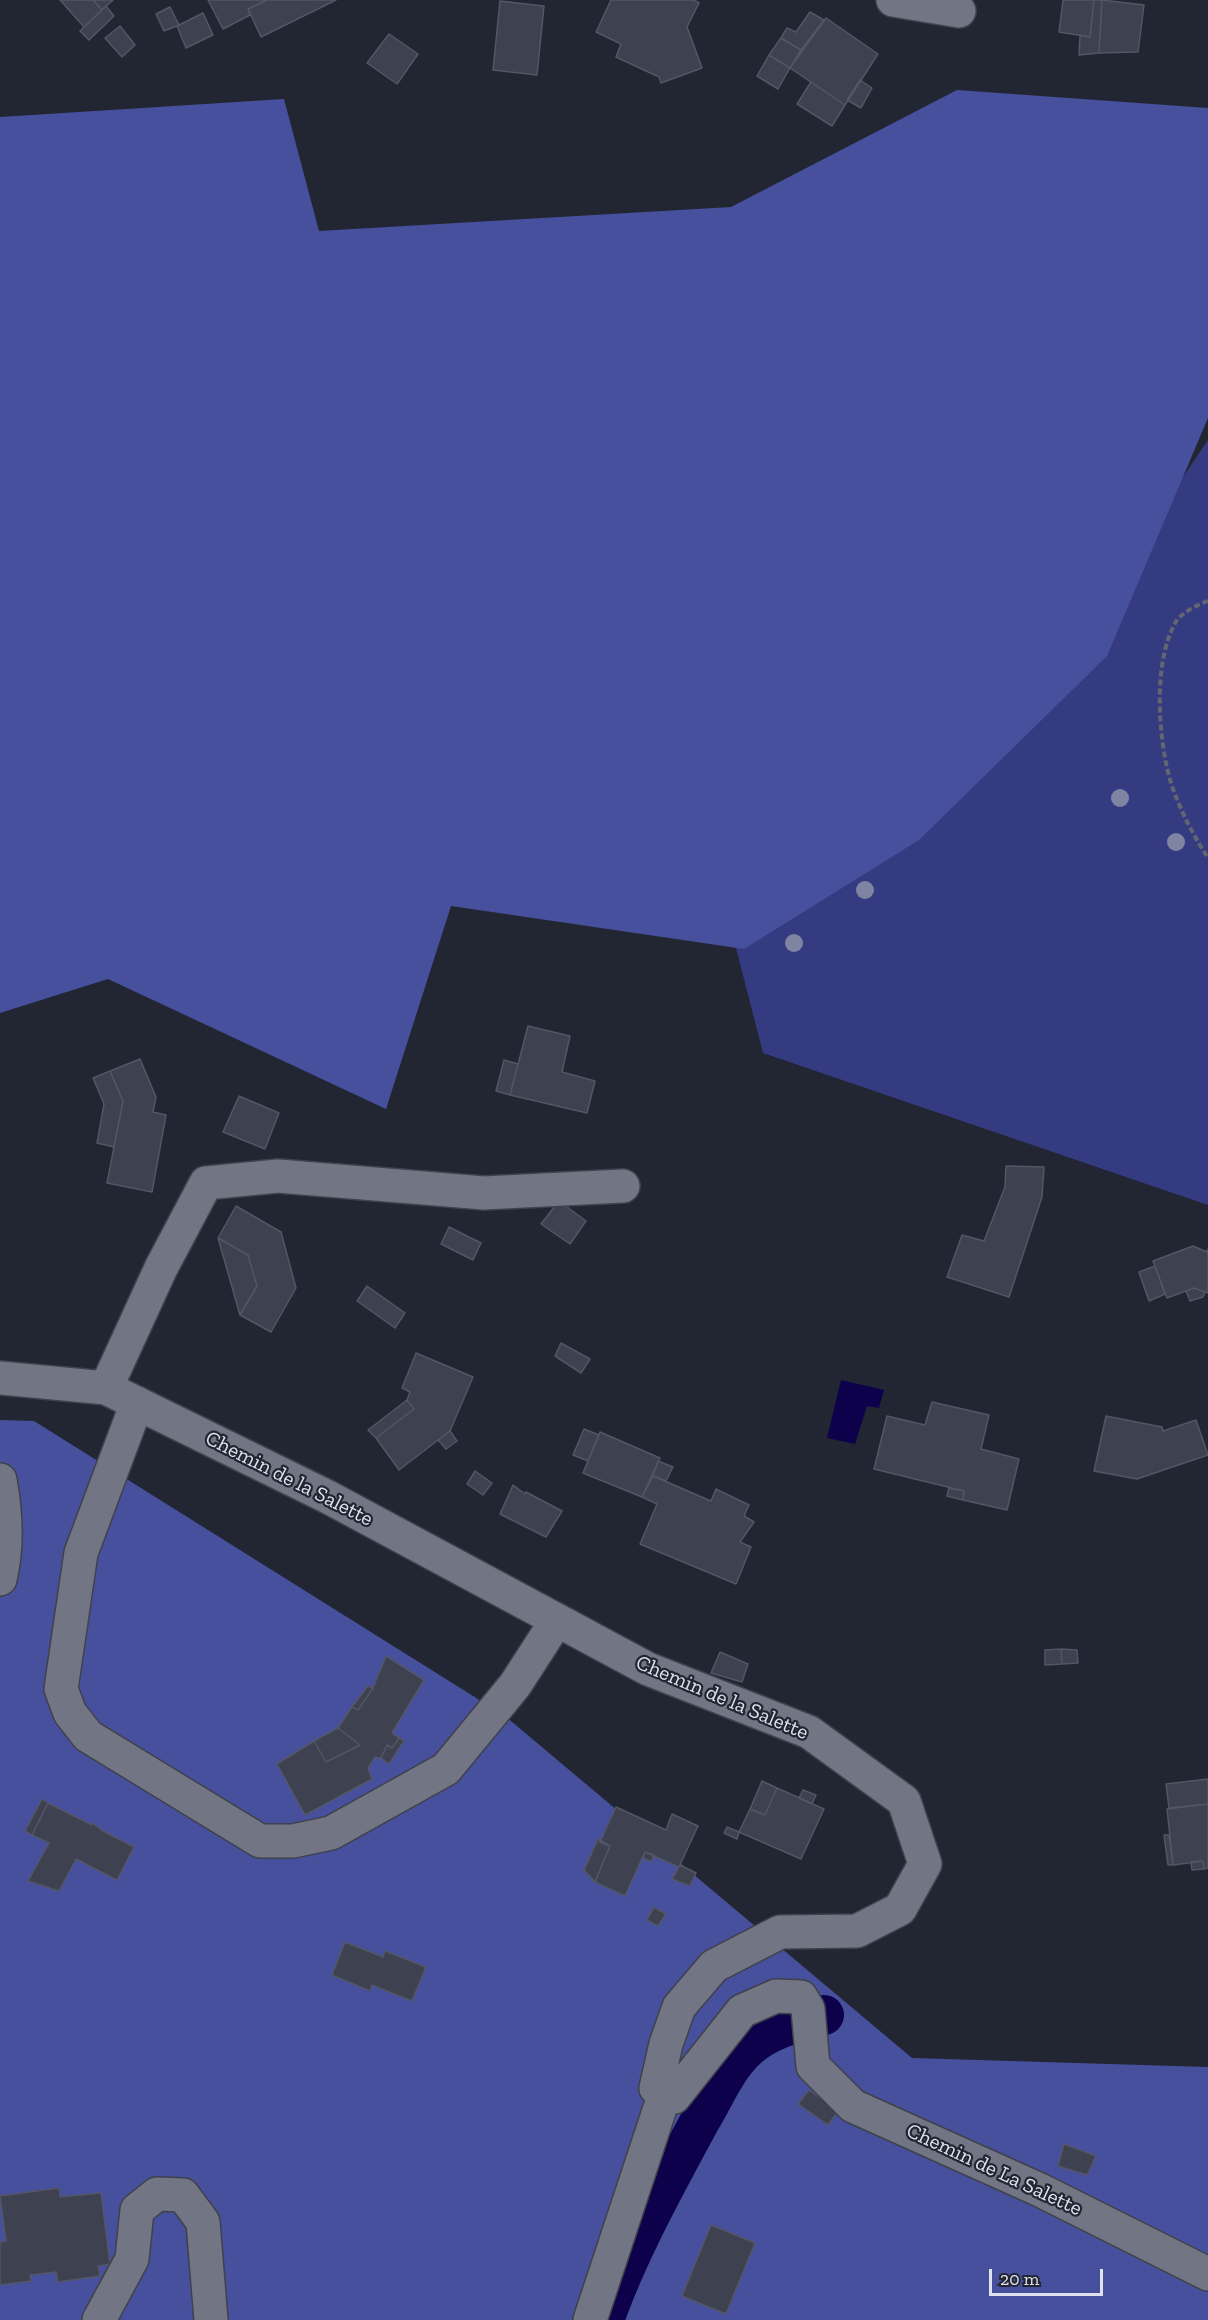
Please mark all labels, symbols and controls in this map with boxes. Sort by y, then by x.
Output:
street label: Chemin de la Salette [201,1426,377,1532]
street label: Chemin de la Salette [632,1650,812,1746]
street label: Chemin de La Salette [902,2118,1086,2222]
scale bar [992,2257,1106,2295]
text: 20 m [1000,2268,1039,2290]

